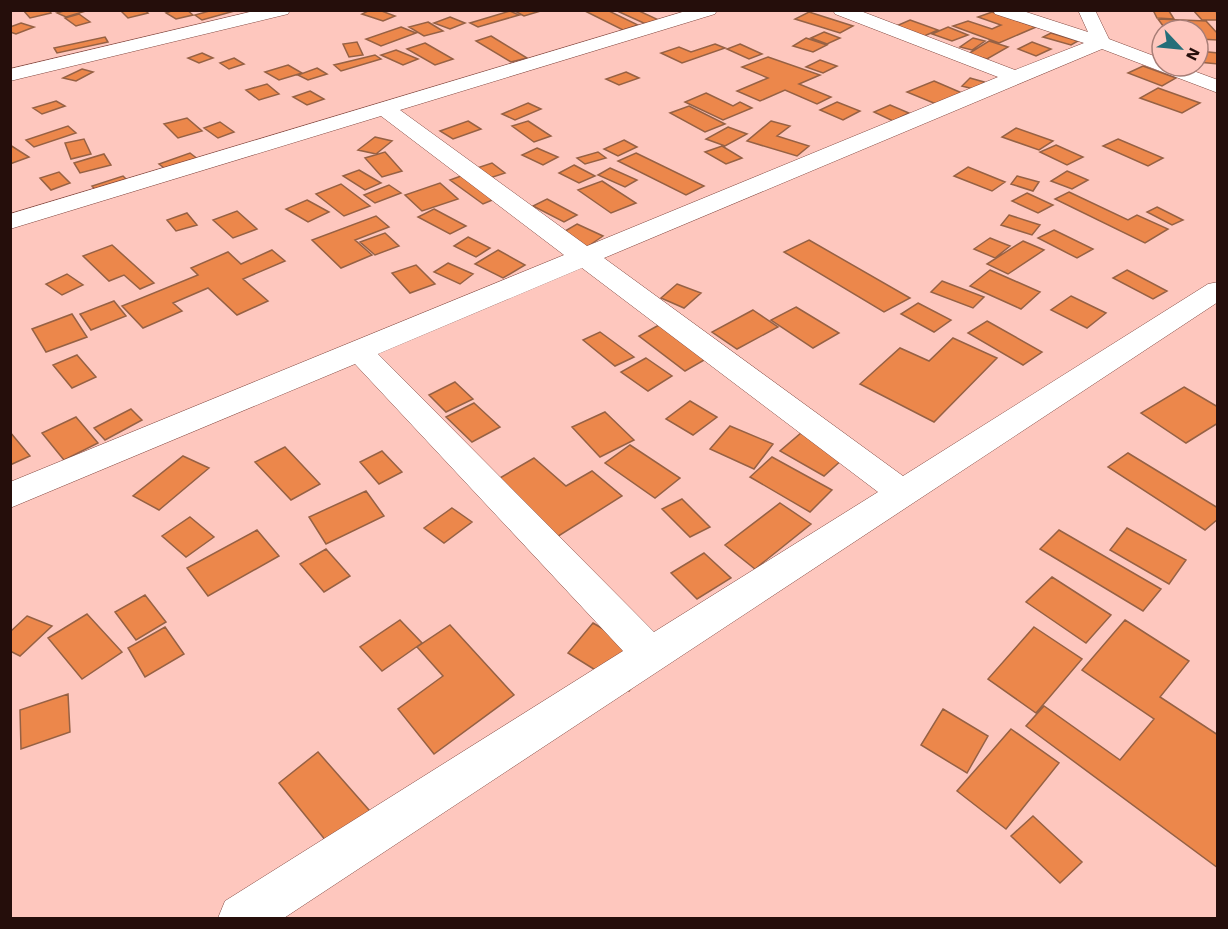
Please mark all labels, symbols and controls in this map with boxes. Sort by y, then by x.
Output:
north arrow [1150,18,1210,78]
text: N [1182,45,1204,64]

